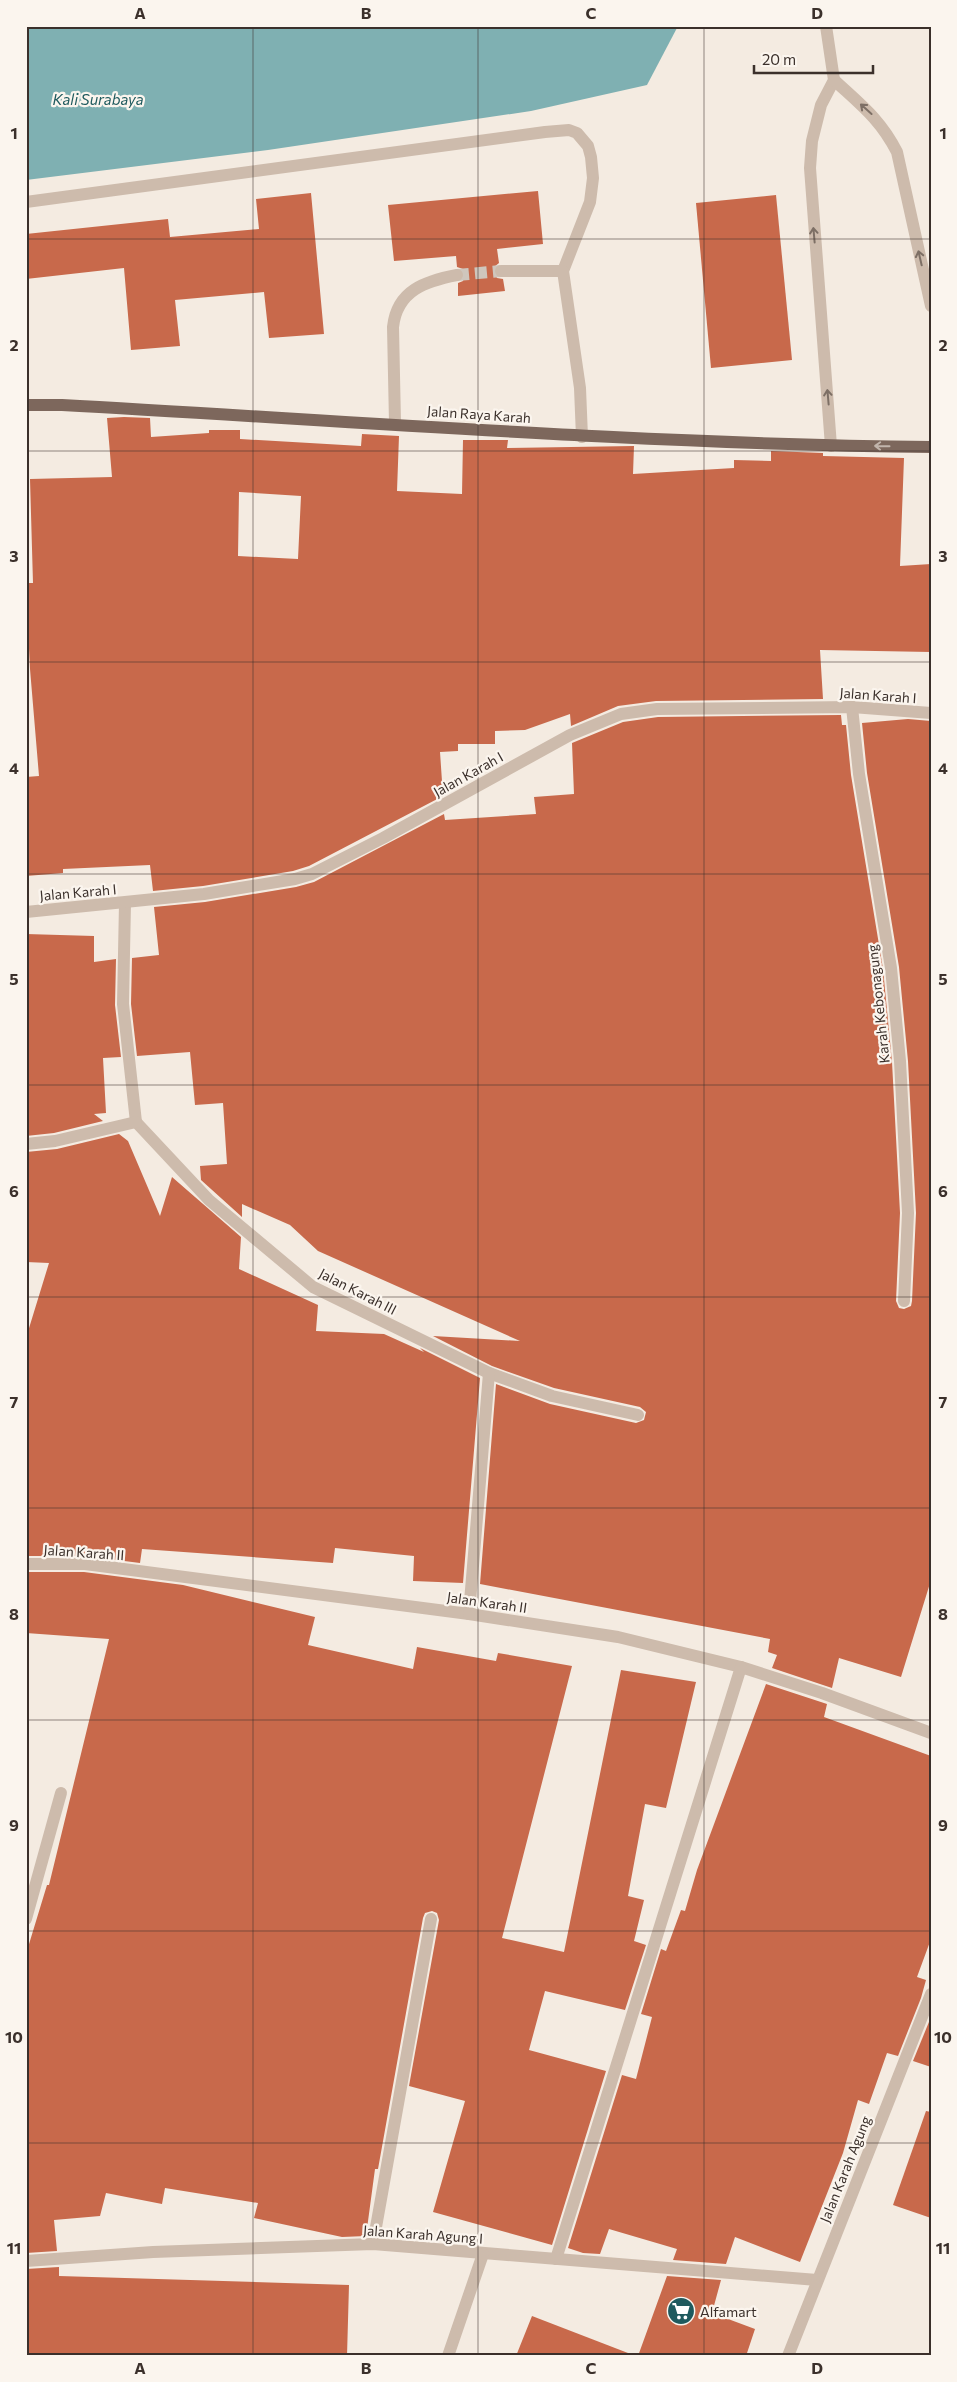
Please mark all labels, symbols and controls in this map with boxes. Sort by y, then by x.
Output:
text: A [134,3,146,22]
text: B [361,3,372,22]
text: C [586,3,597,22]
text: D [811,3,823,22]
scale bar [754,42,873,74]
text: 20 m [762,50,796,68]
water label: Kali Surabaya [52,90,144,108]
one-way arrow [859,103,872,114]
text: 1 [10,123,18,142]
text: 1 [939,123,947,142]
one-way arrow [809,228,819,244]
one-way arrow [915,250,924,266]
text: 2 [9,335,19,354]
text: 2 [938,335,948,354]
one-way arrow [823,389,832,405]
street label: Jalan Raya Karah [426,402,532,426]
one-way arrow [874,441,890,451]
text: 3 [9,546,19,565]
text: 3 [938,546,948,565]
street label: Jalan Karah I [839,684,917,706]
street label: Jalan Karah I [430,748,506,800]
text: 4 [9,758,19,777]
text: 4 [938,758,948,777]
street label: Jalan Karah I [39,880,117,904]
street label: Karah Kebonagung [863,943,893,1064]
text: 5 [9,969,19,988]
text: 5 [938,969,948,988]
text: 6 [9,1181,19,1200]
text: 6 [938,1181,948,1200]
street label: Jalan Karah III [316,1264,400,1318]
text: 7 [10,1392,19,1411]
text: 7 [939,1392,948,1411]
street label: Jalan Karah II [43,1541,125,1563]
street label: Jalan Karah II [446,1588,528,1616]
text: 8 [9,1604,19,1623]
text: 8 [938,1604,948,1623]
text: 9 [9,1815,19,1834]
text: 9 [938,1815,948,1834]
text: 10 [5,2027,23,2046]
text: 10 [934,2027,952,2046]
street label: Jalan Karah Agung [816,2113,874,2225]
street label: Jalan Karah Agung I [362,2221,484,2247]
text: 11 [7,2238,21,2257]
text: 11 [936,2238,950,2257]
supermarket icon: Alfamart [666,2296,696,2326]
place label: Alfamart [700,2303,757,2320]
text: A [134,2358,146,2377]
text: B [361,2358,372,2377]
text: C [586,2358,597,2377]
text: D [811,2358,823,2377]

